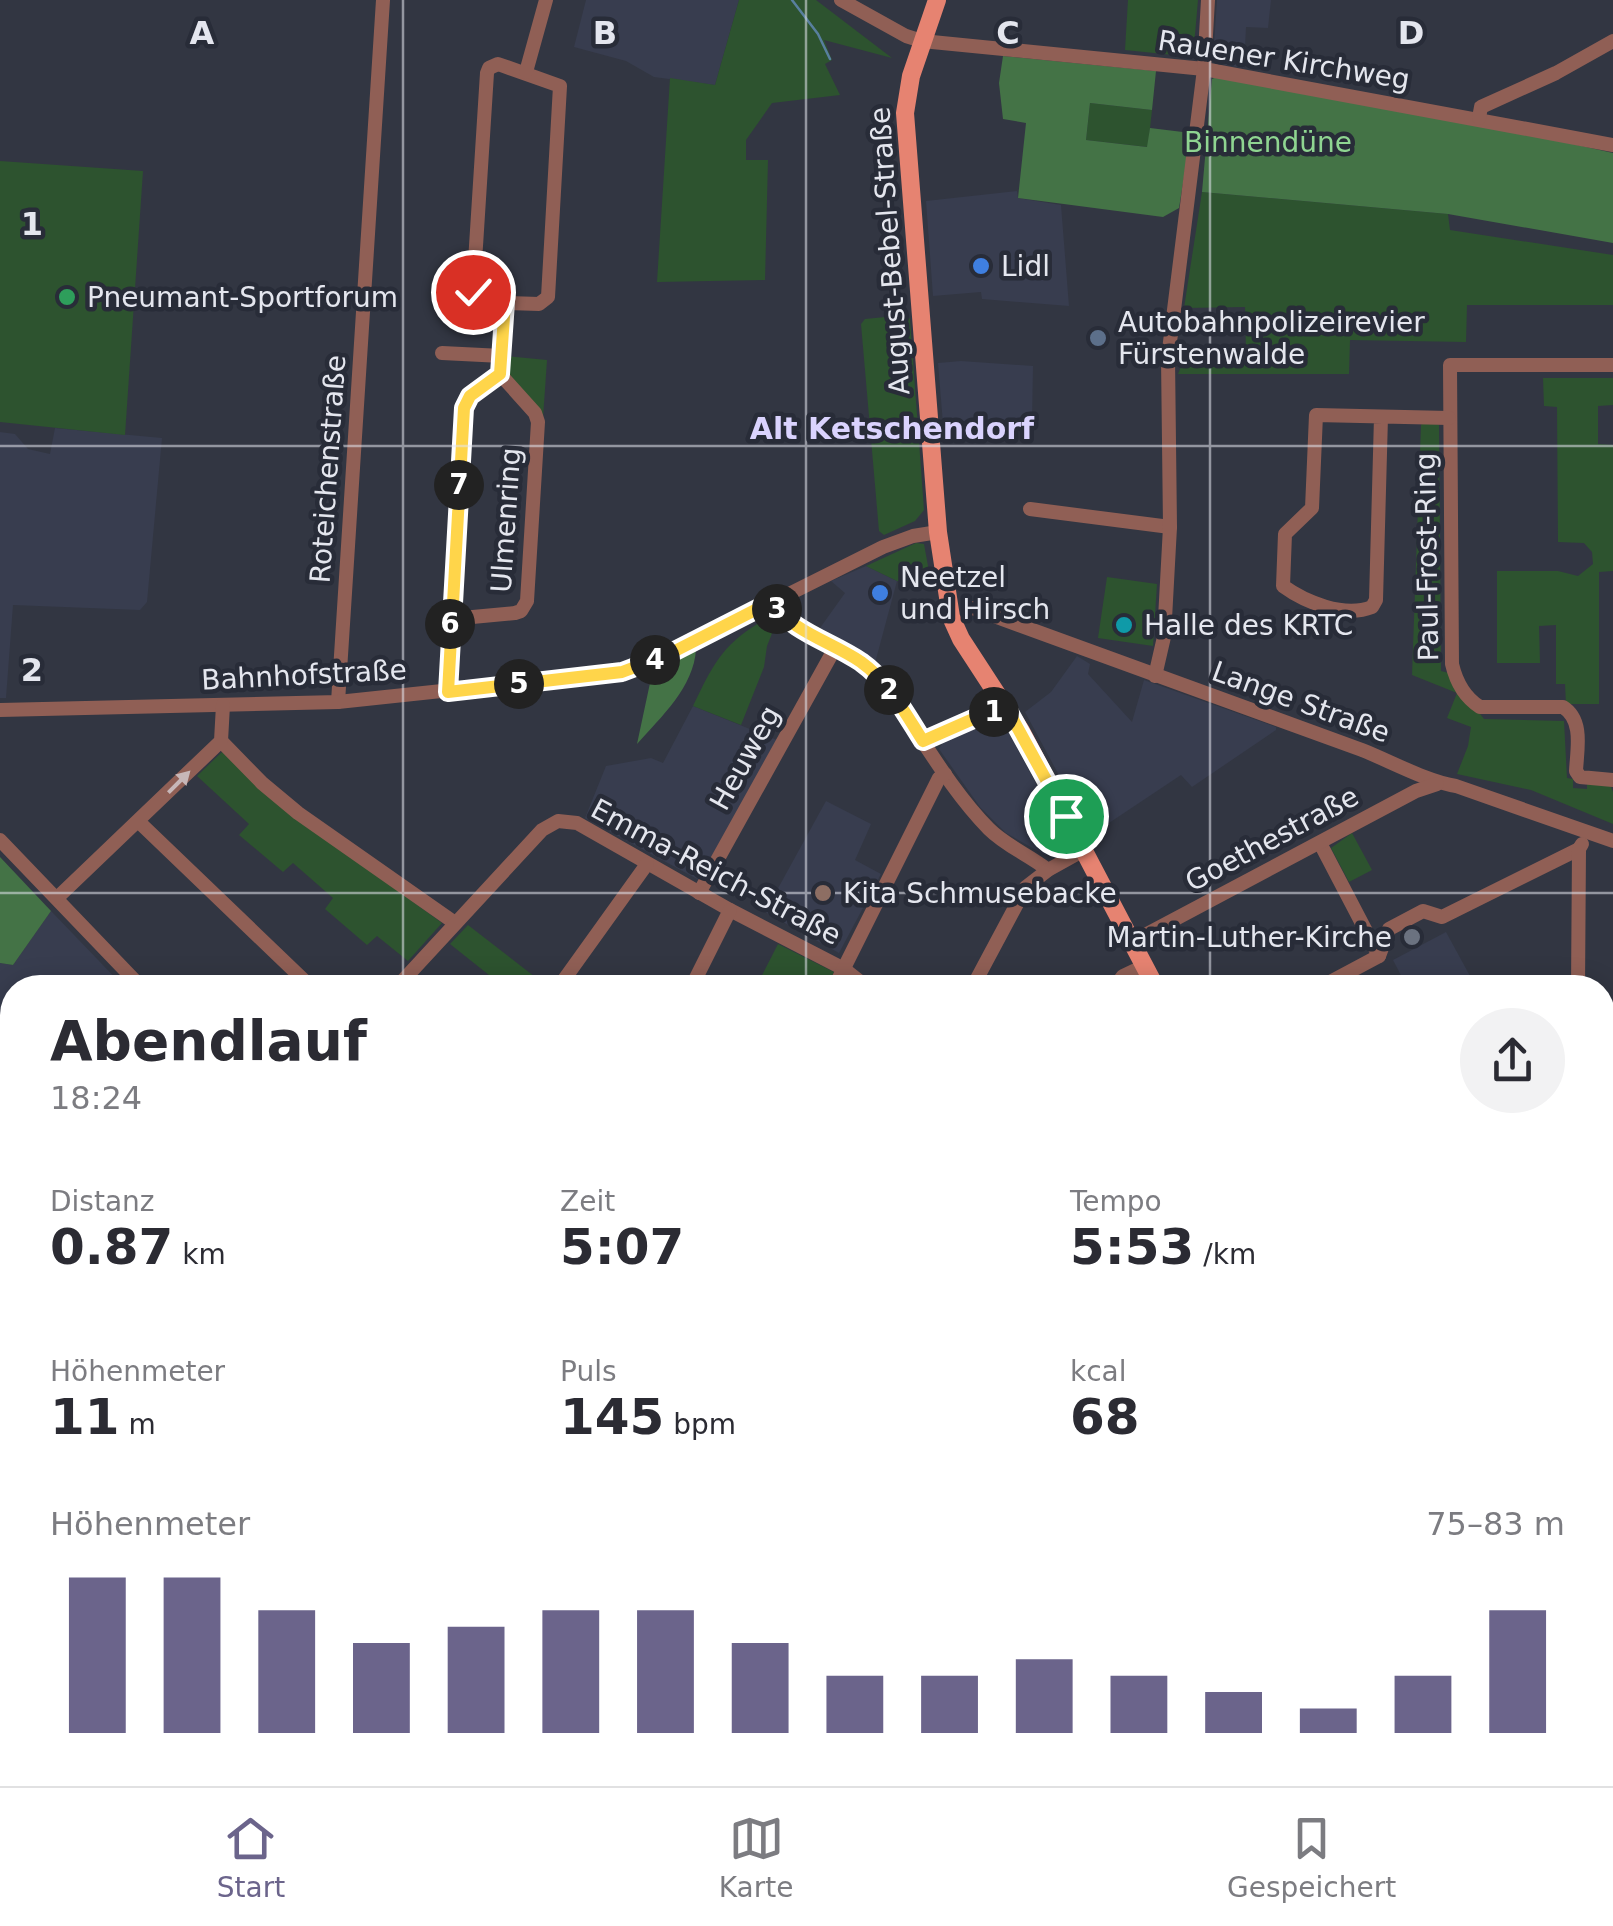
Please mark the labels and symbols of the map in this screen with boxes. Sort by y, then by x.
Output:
text: A [190,14,215,52]
text: B [593,14,617,52]
text: C [996,14,1020,52]
text: D [1398,14,1424,52]
street label: Rauener Kirchweg [1156,24,1412,96]
street label: August-Bebel-Straße [863,106,917,396]
park label: Binnendüne [1184,126,1352,159]
text: 1 [21,205,43,243]
pin [431,250,516,335]
place label: Lidl [1001,250,1050,283]
marker: Lidl [970,255,992,277]
place label: Pneumant-Sportforum [87,281,398,314]
marker: Pneumant-Sportforum [56,286,78,308]
place label: Autobahnpolizeirevier Fürstenwalde [1118,306,1425,371]
marker: Autobahnpolizeirevier Fürstenwalde [1087,327,1109,349]
street label: Roteichenstraße [304,354,352,584]
district label: Alt Ketschendorf [750,411,1035,446]
street label: Ulmenring [484,446,528,594]
street label: Paul-Frost-Ring [1409,452,1445,662]
pin: 7 [434,460,484,510]
place label: Neetzel und Hirsch [900,561,1050,626]
marker: Neetzel und Hirsch [869,582,891,604]
pin: 3 [752,584,802,634]
pin: 6 [425,599,475,649]
place label: Halle des KRTC [1144,609,1353,642]
marker: Halle des KRTC [1113,614,1135,636]
pin: 4 [630,635,680,685]
text: 2 [21,651,43,689]
street label: Bahnhofstraße [200,653,408,697]
street label: Lange Straße [1208,655,1394,749]
pin: 5 [494,659,544,709]
pin: 2 [864,665,914,715]
pin: 1 [969,687,1019,737]
street label: Heuweg [703,700,787,816]
one-way arrow [166,771,190,795]
pin [1024,774,1109,859]
street label: Goethestraße [1180,780,1364,898]
street label: Emma-Reich-Straße [585,792,847,952]
place label: Kita Schmusebacke [843,877,1117,910]
marker: Kita Schmusebacke [812,882,834,904]
place label: Martin-Luther-Kirche [1107,921,1392,954]
marker: Martin-Luther-Kirche [1401,926,1423,948]

